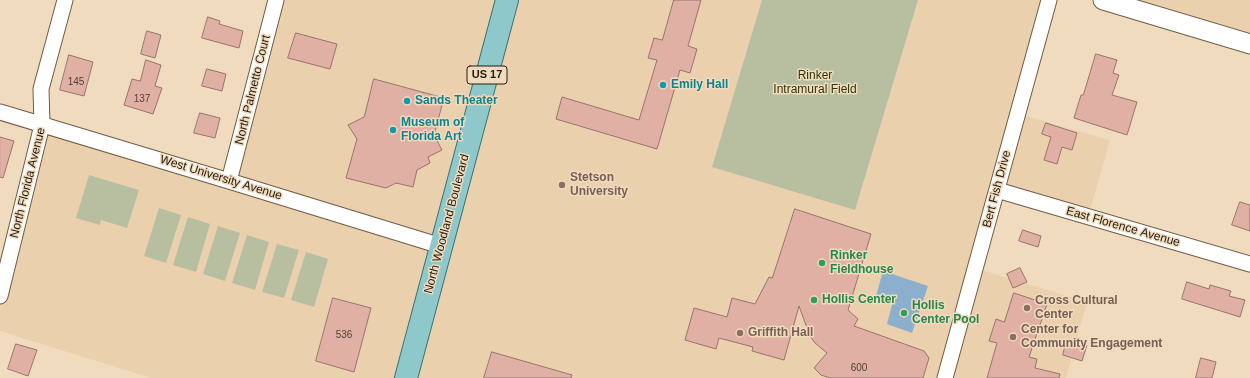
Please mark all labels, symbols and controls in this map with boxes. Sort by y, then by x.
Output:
street label: North Palmetto Court [232,34,274,146]
road number: US 17 [467,66,507,84]
park label: Rinker Intramural Field [773,69,857,97]
house number: 145 [68,76,84,88]
place label: Emily Hall [671,78,728,92]
marker: Emily Hall [658,80,668,90]
house number: 137 [134,93,150,105]
place label: Sands Theater [415,94,498,108]
marker: Sands Theater [402,96,412,106]
place label: Museum of Florida Art [401,116,464,144]
marker: Museum of Florida Art [388,125,398,135]
street label: North Florida Avenue [7,126,49,240]
street label: Bert Fish Drive [980,149,1014,229]
street label: West University Avenue [158,153,284,203]
street label: North Woodland Boulevard [421,153,473,295]
place label: Stetson University [570,171,628,199]
marker: Stetson University [557,180,567,190]
street label: East Florence Avenue [1064,204,1182,250]
place label: Rinker Fieldhouse [830,249,893,277]
marker: Rinker Fieldhouse [817,258,827,268]
place label: Hollis Center [822,293,896,307]
place label: Cross Cultural Center [1035,294,1118,322]
marker: Hollis Center [809,295,819,305]
place label: Hollis Center Pool [912,299,979,327]
marker: Cross Cultural Center [1022,303,1032,313]
marker: Hollis Center Pool [899,308,909,318]
place label: Center for Community Engagement [1021,323,1162,351]
place label: Griffith Hall [748,326,813,340]
marker: Griffith Hall [735,328,745,338]
house number: 536 [336,329,352,341]
marker: Center for Community Engagement [1008,332,1018,342]
house number: 600 [851,362,867,374]

